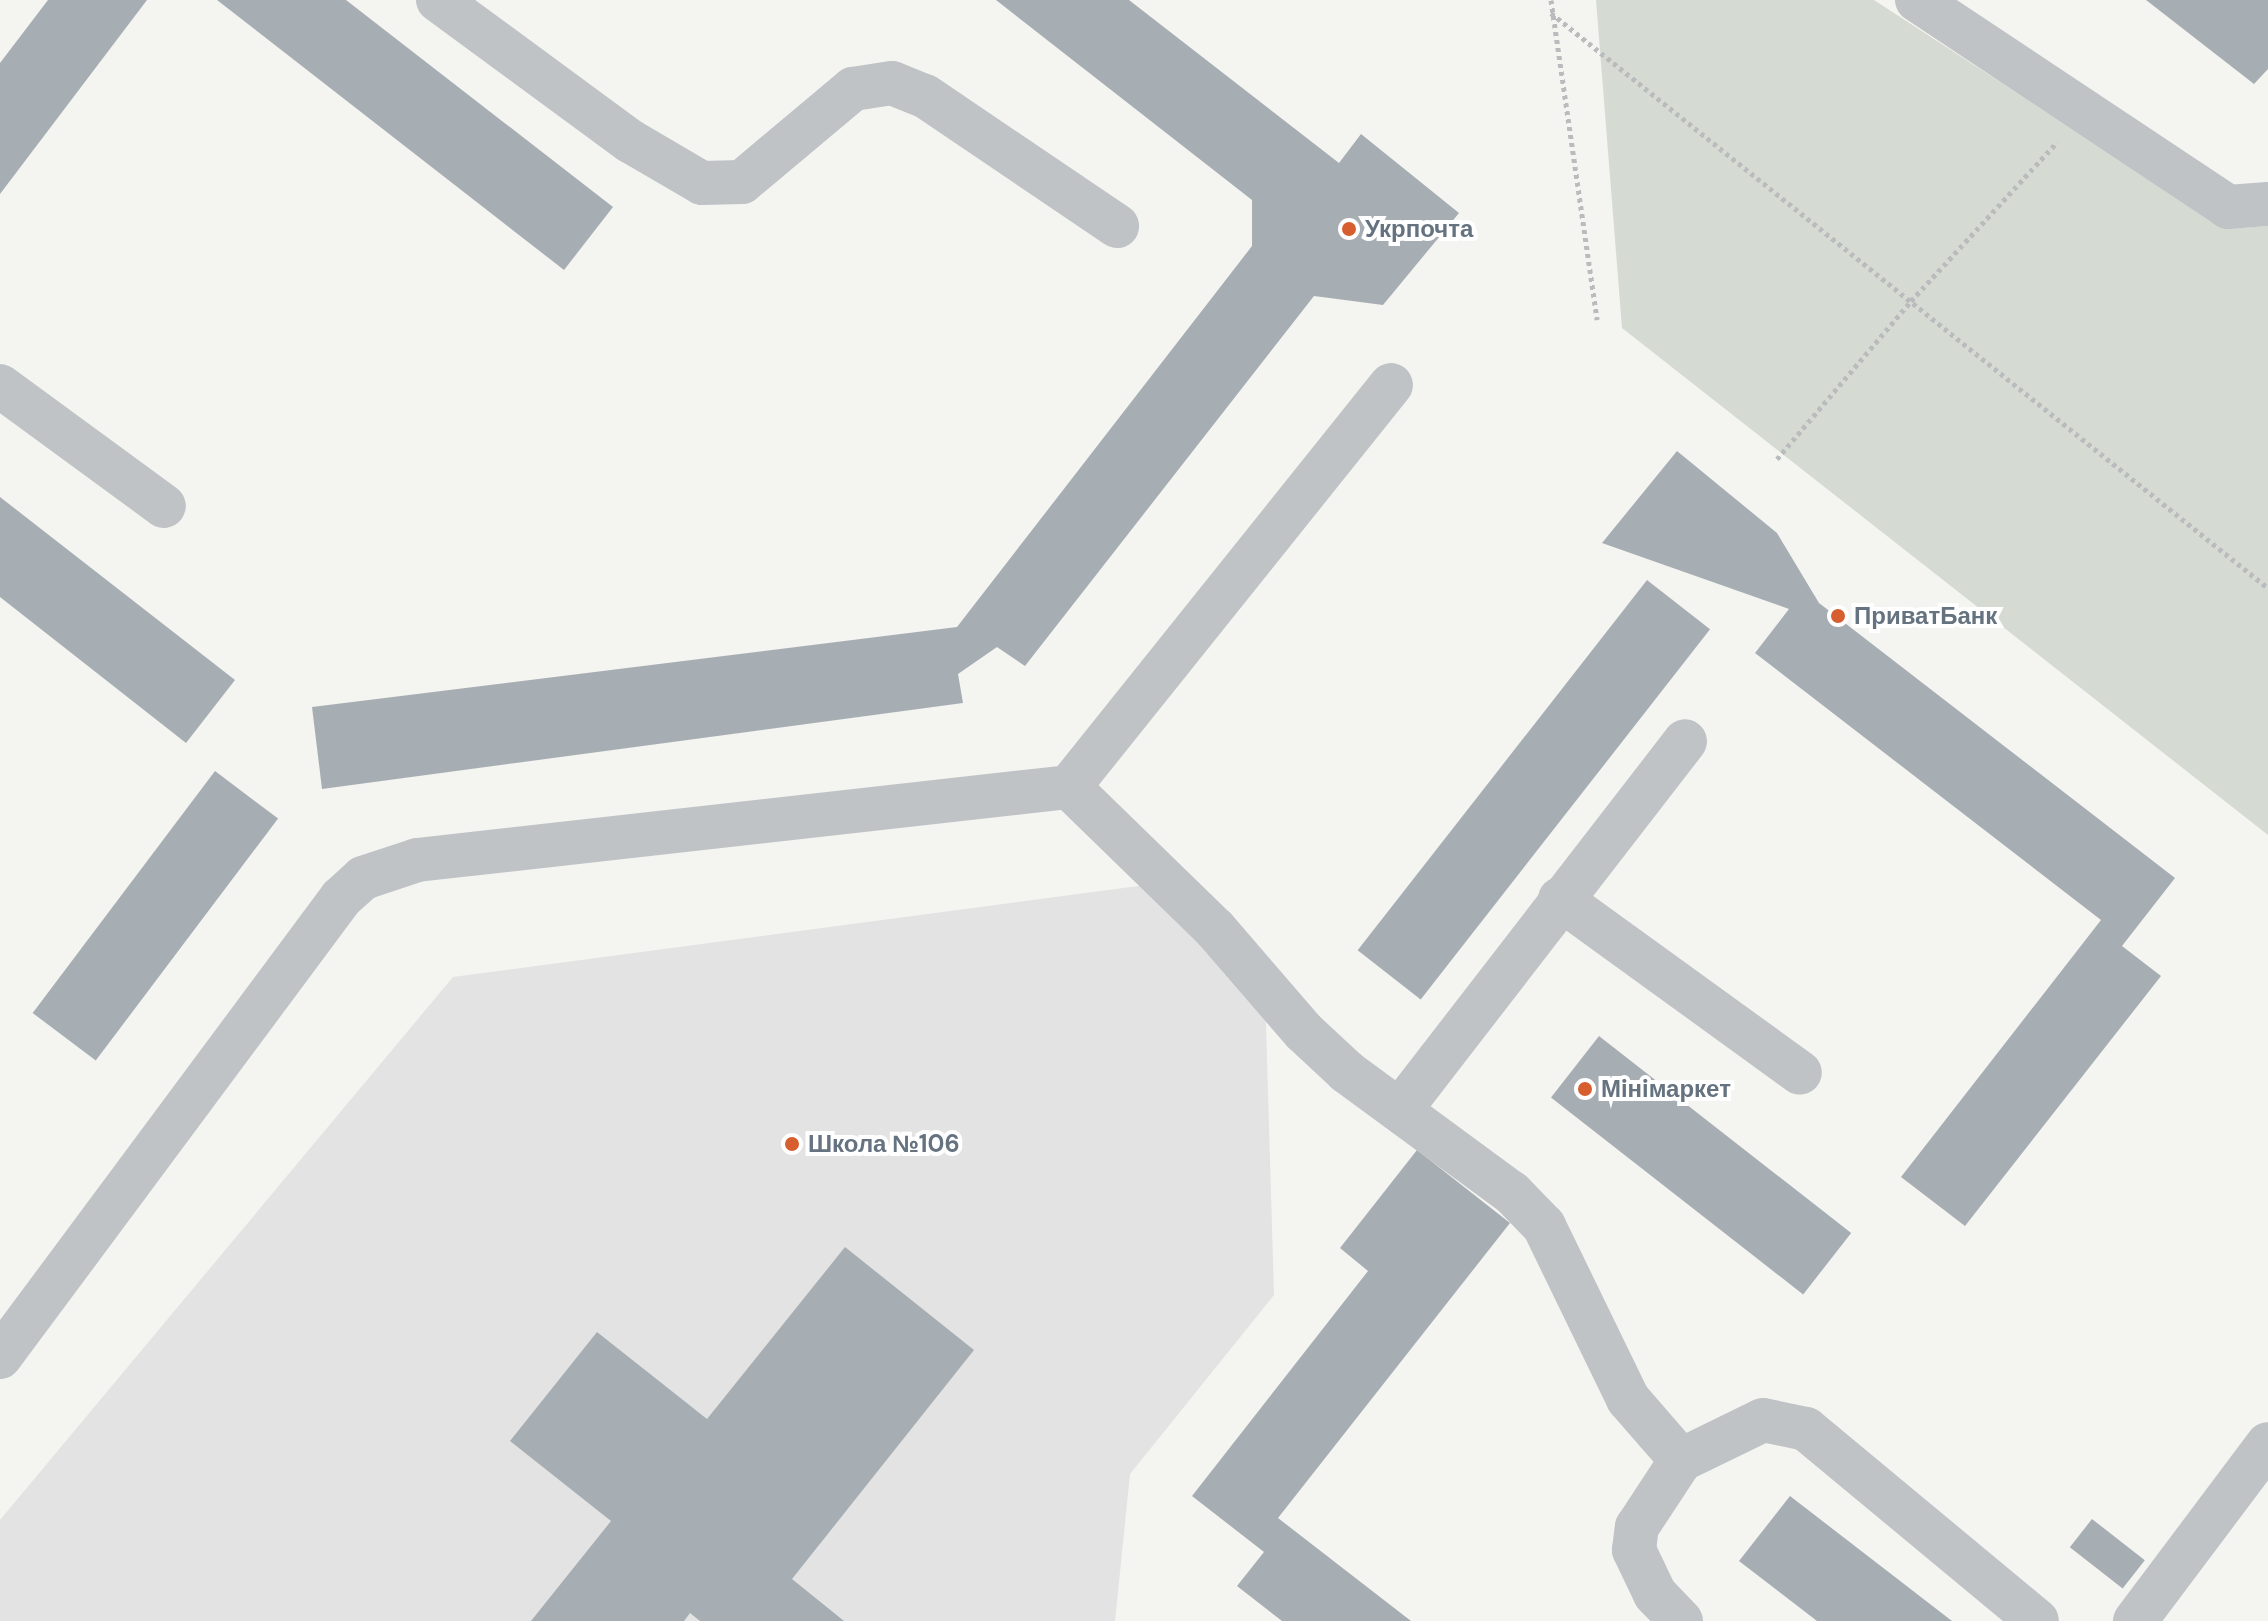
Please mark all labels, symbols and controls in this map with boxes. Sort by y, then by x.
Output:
place label: Укрпочта [1365,215,1473,243]
marker: Укрпочта [1340,220,1358,238]
place label: ПриватБанк [1854,602,1997,630]
marker: ПриватБанк [1829,607,1847,625]
place label: Мiнiмаркет [1601,1075,1731,1103]
marker: Мiнiмаркет [1576,1080,1594,1098]
place label: Школа №106 [808,1130,960,1158]
marker: Школа №106 [783,1135,801,1153]

